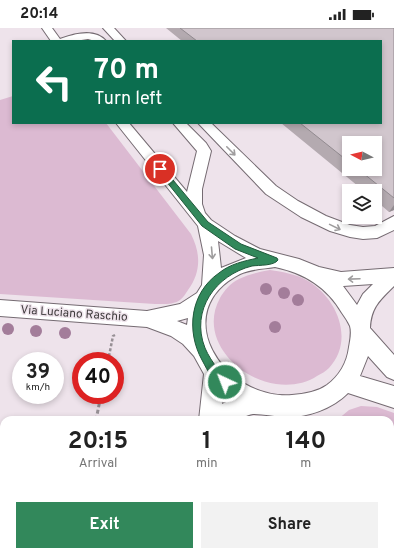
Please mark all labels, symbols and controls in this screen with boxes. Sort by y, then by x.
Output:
text: 20:14 [20,5,58,24]
text: 70 m [94,53,159,89]
icon: left [28,56,80,108]
text: Turn left [94,88,162,111]
north arrow [342,136,382,176]
map controls [342,136,382,224]
one-way arrow [226,146,236,155]
pin [143,152,177,186]
icon: arrive [149,158,171,180]
button: layers [342,184,382,224]
one-way arrow [329,224,341,231]
one-way arrow [209,246,216,259]
one-way arrow [348,275,361,282]
street label: Via Luciano Raschio [20,302,129,326]
speed limit sign: 40 [72,352,124,404]
text: 39 [26,360,50,386]
position arrow [204,361,246,403]
text: km/h [26,381,50,394]
text: 20:15 [68,427,128,457]
text: 1 [202,427,212,457]
text: 140 [285,427,326,457]
text: Arrival [79,456,117,472]
text: min [196,456,218,472]
text: m [300,456,311,472]
button: Exit [16,502,193,548]
button: Share [201,502,378,548]

